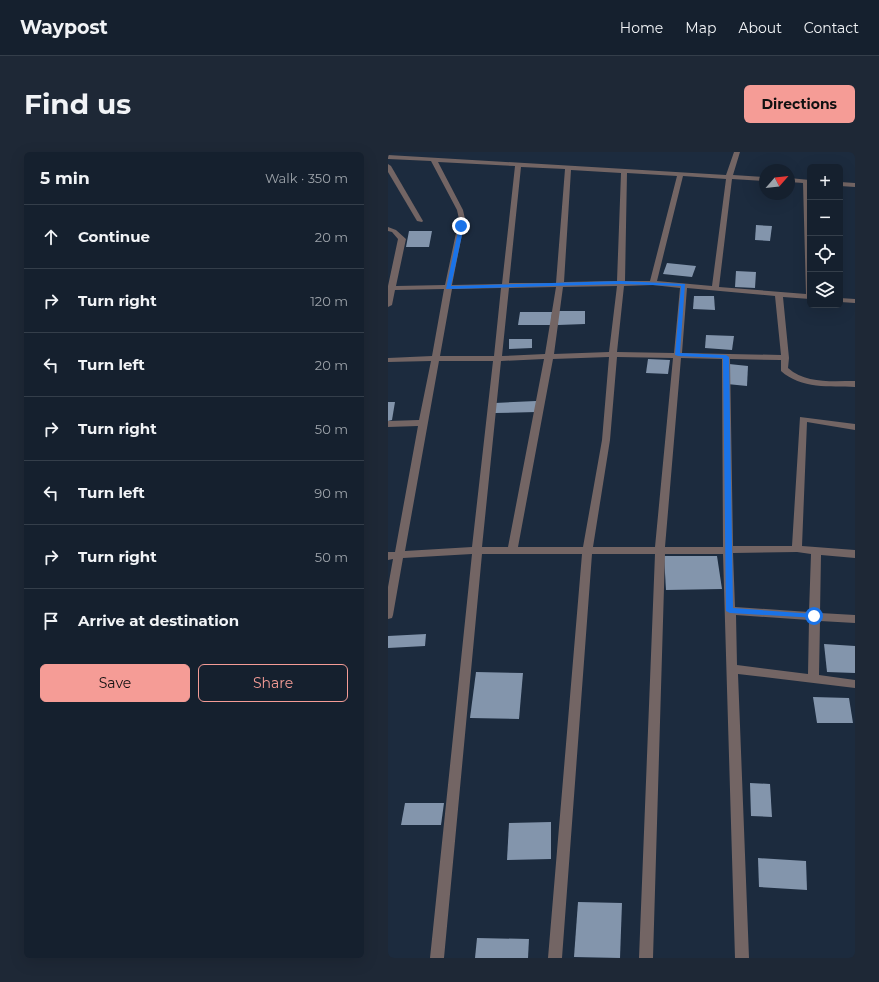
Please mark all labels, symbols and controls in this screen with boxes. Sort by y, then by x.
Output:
text: Waypost [20,16,108,39]
text: Home [620,19,663,37]
text: Map [685,19,716,37]
text: About [738,19,782,37]
text: Contact [804,19,859,37]
button: Directions [744,85,855,123]
text: Find us [24,87,131,121]
north arrow [759,164,795,200]
map controls [807,164,843,308]
button: + [807,164,843,200]
text: 5 min [40,168,90,188]
text: Walk · 350 m [265,170,348,186]
button: − [807,200,843,236]
route end [452,217,470,235]
icon: ahead [40,226,62,248]
text: Continue [78,227,150,246]
text: 20 m [315,229,348,245]
button: locate [807,236,843,272]
button: layers [807,272,843,308]
icon: right [40,290,62,312]
text: Turn right [78,291,157,310]
text: 120 m [310,293,348,309]
icon: left [40,354,62,376]
text: Turn left [78,355,145,374]
text: 20 m [315,357,348,373]
icon: right [40,418,62,440]
text: Turn right [78,419,157,438]
text: 50 m [315,421,348,437]
icon: left [40,482,62,504]
text: Turn left [78,483,145,502]
text: 90 m [314,485,348,501]
icon: right [40,546,62,568]
text: Turn right [78,547,157,566]
text: 50 m [315,549,348,565]
route start [805,607,823,625]
icon: arrive [40,610,62,632]
text: Arrive at destination [78,611,239,630]
button: Save [40,664,190,702]
button: Share [198,664,348,702]

